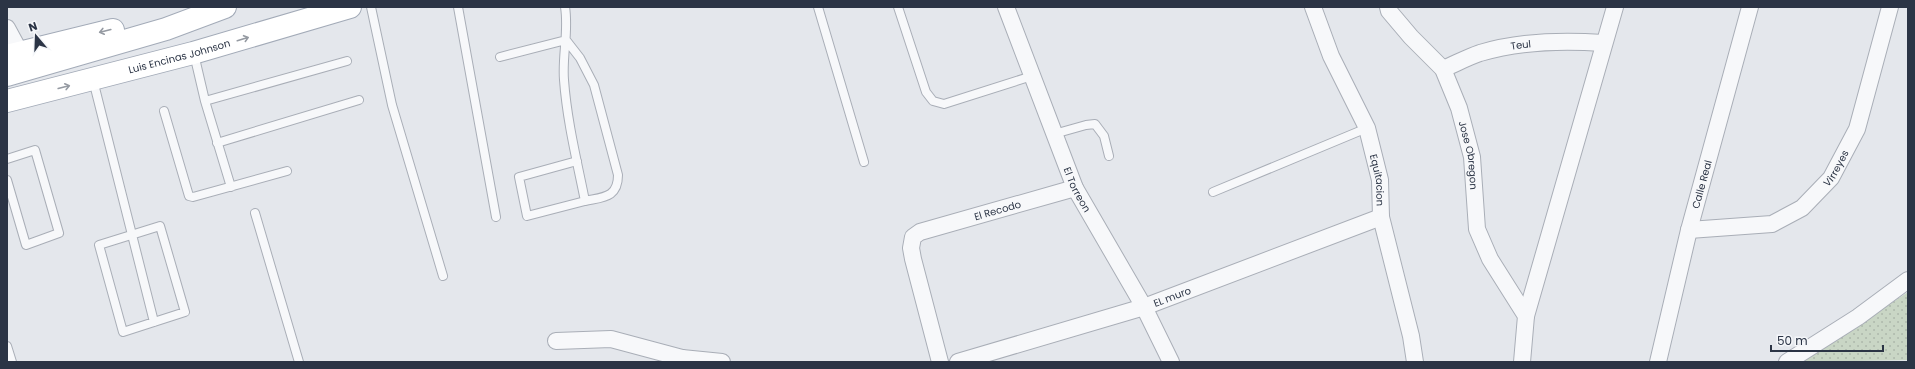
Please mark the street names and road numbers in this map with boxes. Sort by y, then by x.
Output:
street label: Luis Encinas Johnson [127,36,232,77]
street label: Teul [1510,36,1532,54]
street label: Jose Obregon [1455,119,1481,190]
street label: Virreyes [1820,147,1853,190]
street label: Equitacion [1366,153,1388,206]
street label: Calle Real [1688,158,1716,210]
street label: El Torreon [1060,165,1094,215]
street label: El Recodo [972,197,1023,224]
street label: EL muro [1151,283,1193,311]

